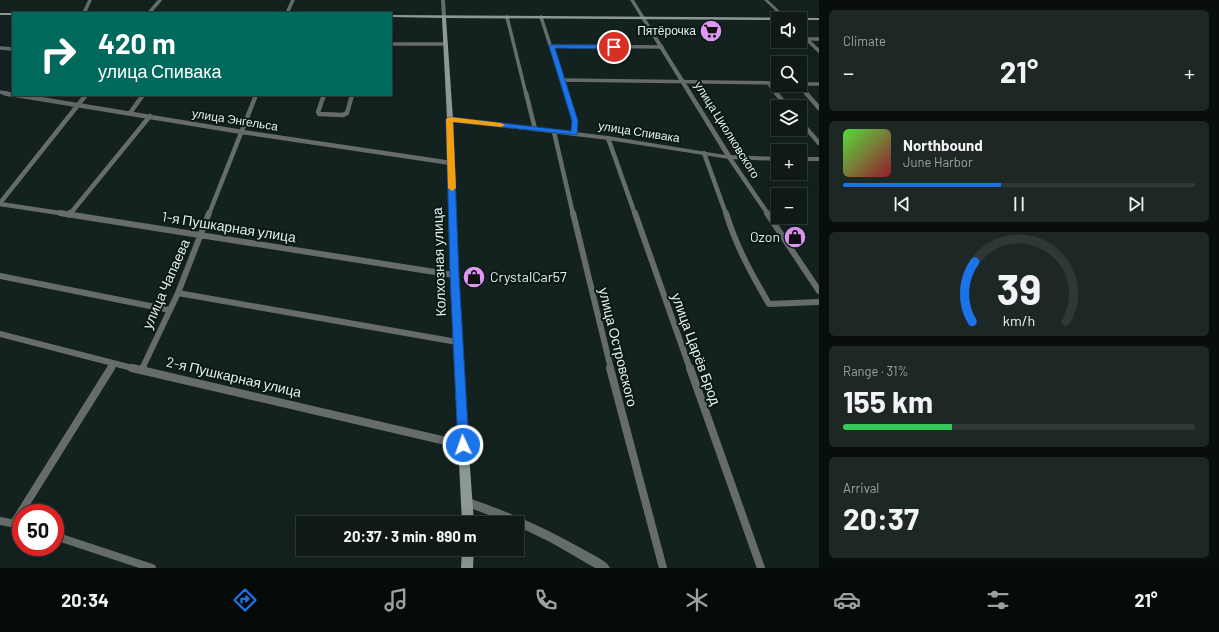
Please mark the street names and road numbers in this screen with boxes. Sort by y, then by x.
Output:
street label: улица Циолковского [692,78,764,181]
street label: улица Энгельса [191,105,280,134]
street label: улица Спивака [597,118,681,145]
street label: Колхозная улица [428,207,449,317]
street label: 1-я Пушкарная улица [161,208,298,246]
street label: улица Чапаева [138,236,193,331]
street label: улица Островского [595,286,642,408]
street label: улица Царёв Брод [668,290,725,407]
street label: 2-я Пушкарная улица [165,353,304,400]

